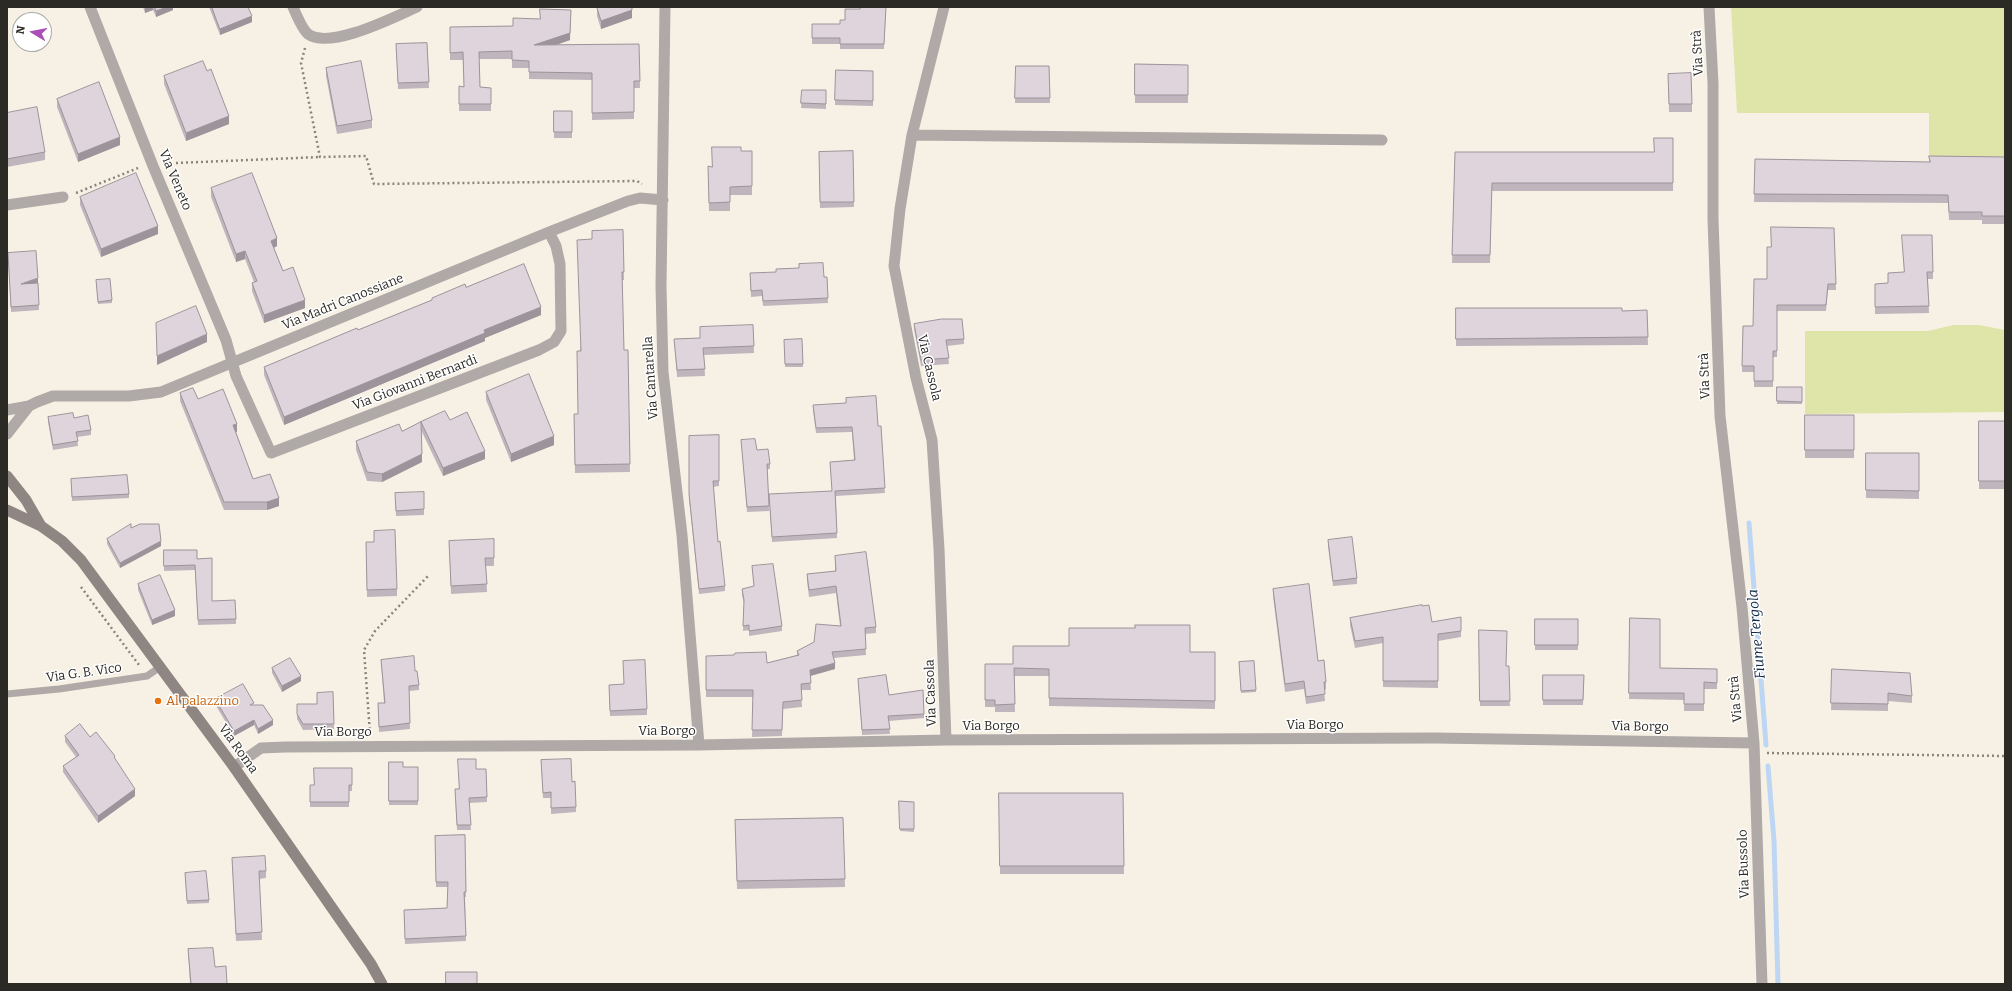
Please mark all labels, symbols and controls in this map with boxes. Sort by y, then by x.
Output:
north arrow [12,12,52,52]
text: N [14,25,28,35]
street label: Via Strà [1689,29,1707,77]
street label: Via Veneto [155,147,195,213]
street label: Via Madri Canossiane [280,270,406,334]
street label: Via Cassola [914,333,944,403]
street label: Via Cantarella [640,336,662,420]
street label: Via Giovanni Bernardi [350,352,480,414]
street label: Via Strà [1696,352,1714,400]
water label: Fiume Tergola [1745,588,1769,680]
street label: Via Cassola [922,659,940,727]
street label: Via G. B. Vico [45,660,123,686]
street label: Via Strà [1726,675,1746,723]
place label: Al palazzino [166,693,239,709]
marker: Al palazzino [153,696,163,706]
street label: Via Borgo [1286,717,1344,733]
street label: Via Borgo [962,718,1020,734]
street label: Via Borgo [1611,719,1669,735]
street label: Via Roma [215,721,261,777]
street label: Via Borgo [638,723,696,739]
street label: Via Borgo [314,724,372,740]
street label: Via Bussolo [1735,829,1753,899]

